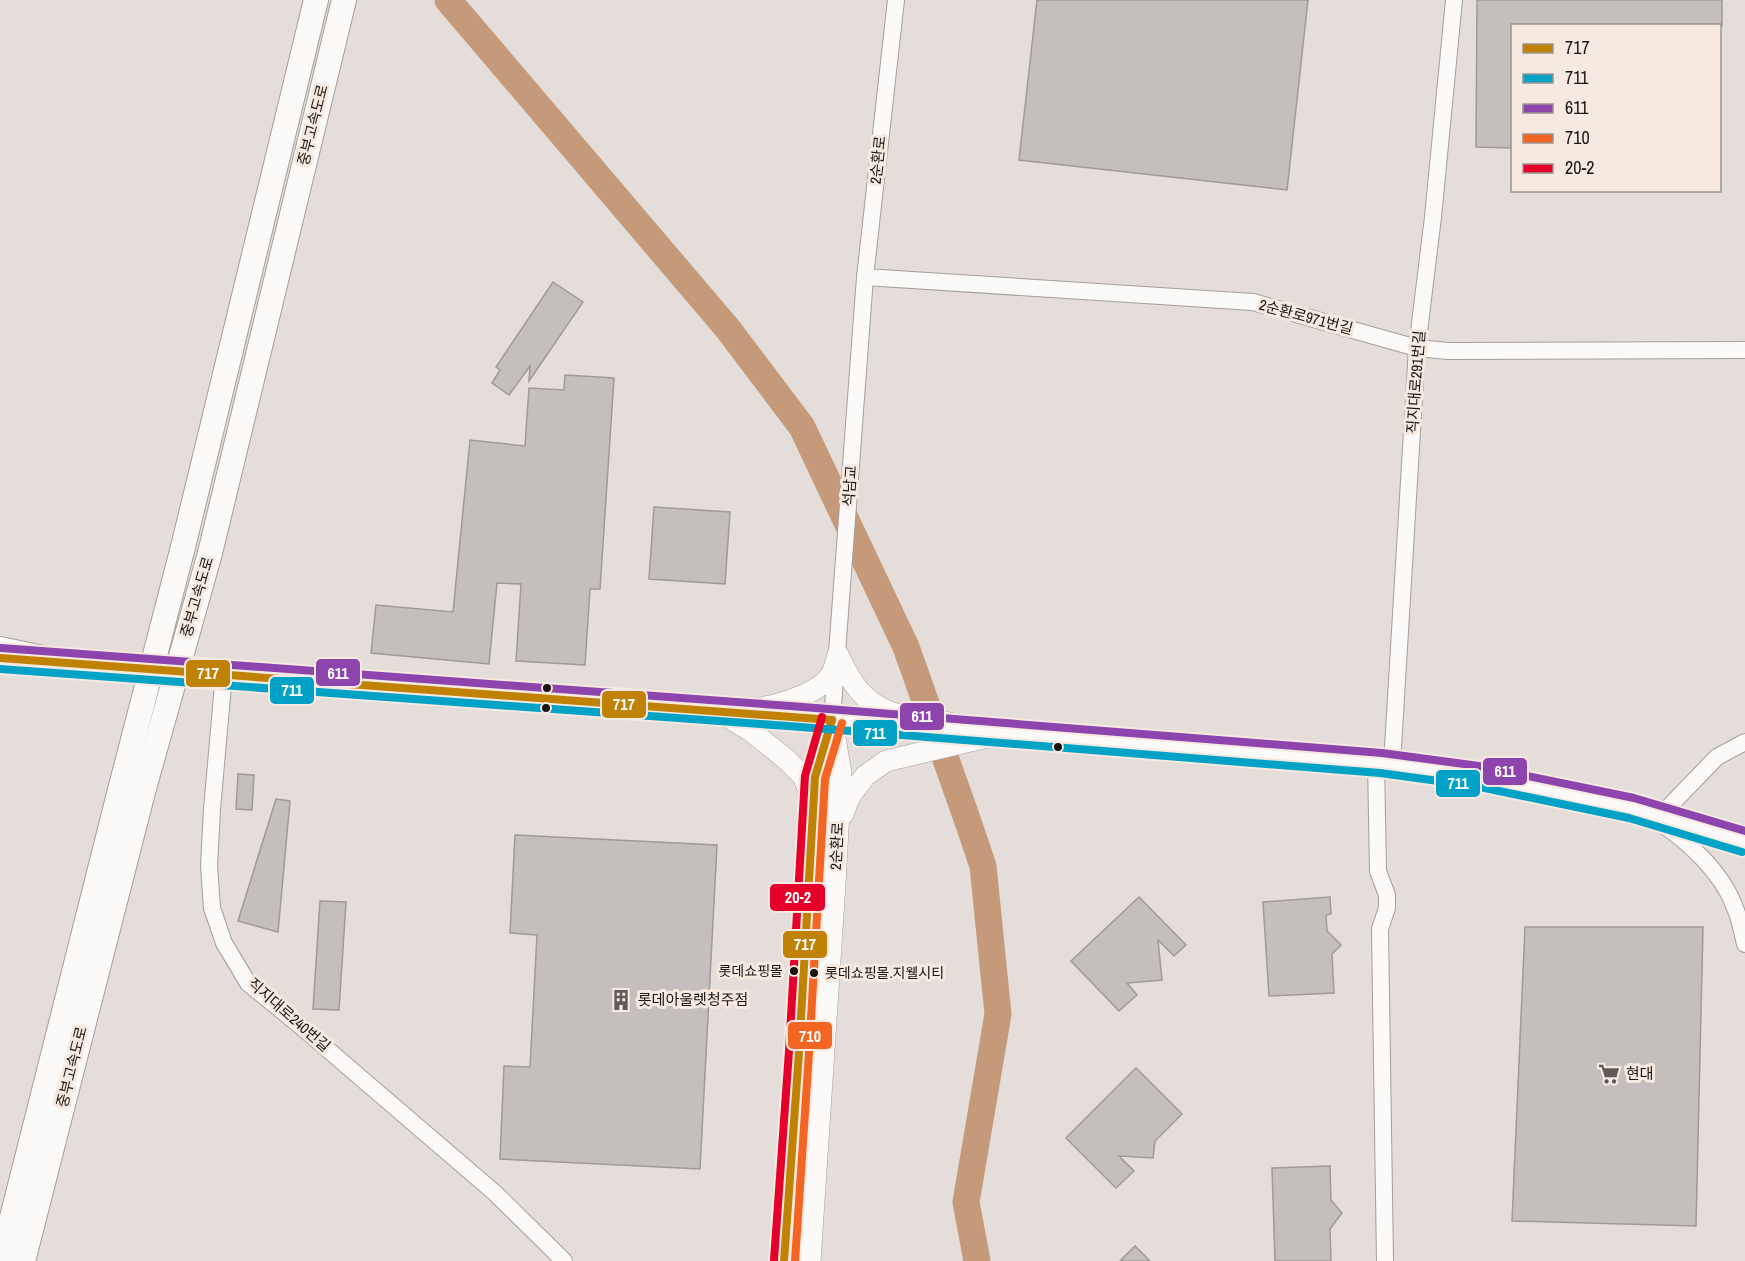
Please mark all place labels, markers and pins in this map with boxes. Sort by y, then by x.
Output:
unlabelled marker [541,682,553,694]
unlabelled marker [540,702,552,714]
unlabelled marker [1052,741,1064,753]
place label: 롯데쇼핑몰 [719,962,783,980]
place label: 롯데쇼핑몰.지웰시티 [825,964,944,982]
marker: 롯데쇼핑몰 [788,965,800,977]
marker: 롯데쇼핑몰.지웰시티 [808,967,820,979]
building icon: 롯데아울렛청주점 [609,988,633,1012]
place label: 롯데아울렛청주점 [638,989,748,1010]
supermarket icon: 현대 [1597,1062,1621,1086]
place label: 현대 [1626,1063,1654,1084]

